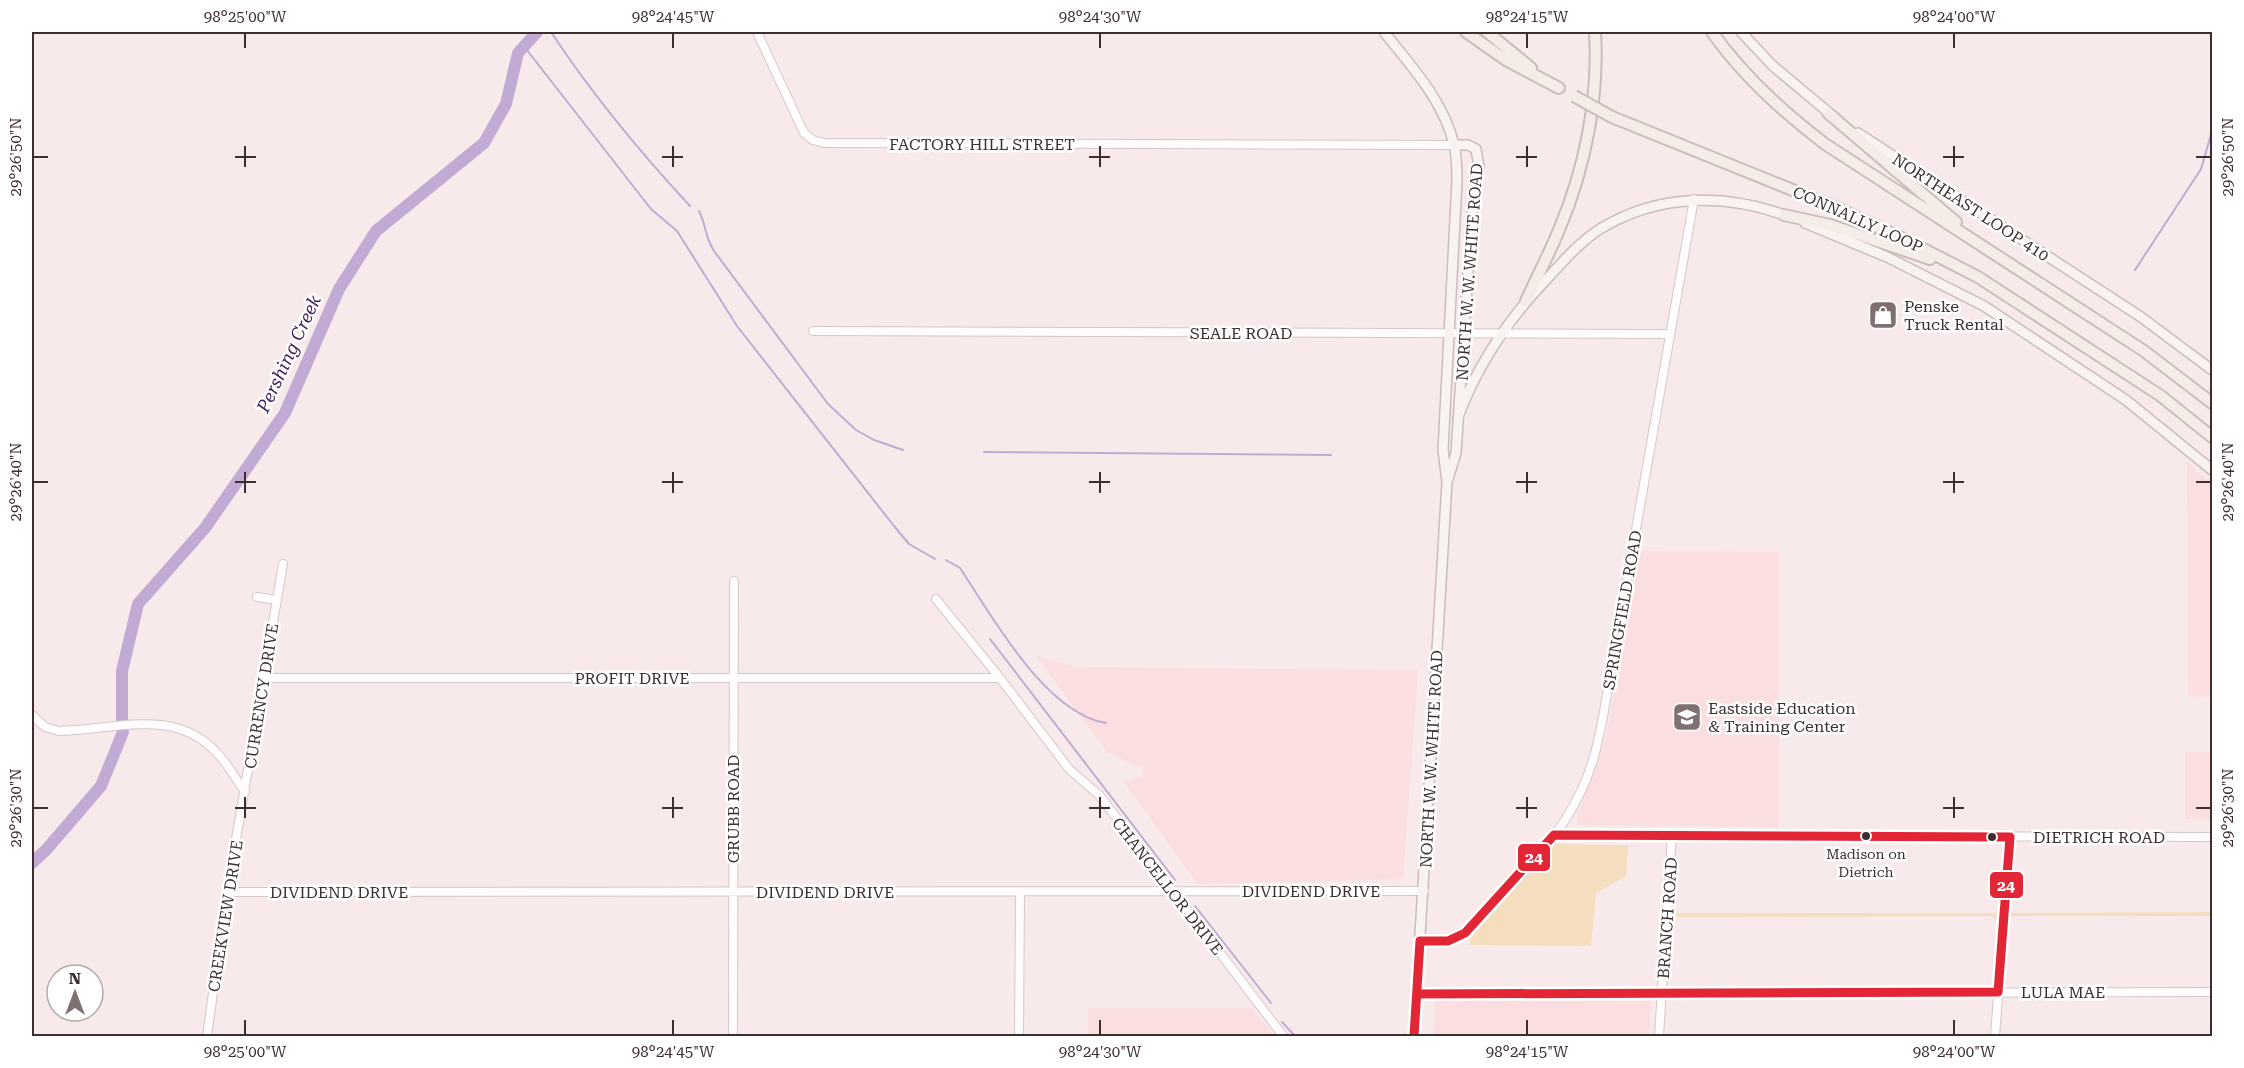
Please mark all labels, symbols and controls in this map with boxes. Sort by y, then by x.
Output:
text: 98°25'00"W [204,8,287,26]
text: 98°24'45"W [632,8,715,26]
text: 98°24'30"W [1059,8,1142,26]
text: 98°24'15"W [1486,8,1569,26]
text: 98°24'00"W [1913,8,1996,26]
text: 29°26'50"N [7,117,25,197]
text: 29°26'50"N [2219,117,2237,197]
street label: FACTORY HILL STREET [889,135,1075,154]
street label: NORTHEAST LOOP 410 [1889,150,2053,265]
street label: NORTH W. W. WHITE ROAD [1452,163,1487,381]
street label: CONNALLY LOOP [1790,182,1926,257]
water label: Pershing Creek [252,292,325,417]
place label: Penske Truck Rental [1904,297,2004,334]
shop icon: Penske Truck Rental [1867,299,1899,331]
street label: SEALE ROAD [1190,324,1292,343]
text: 29°26'40"N [7,442,25,522]
text: 29°26'40"N [2219,442,2237,522]
street label: SPRINGFIELD ROAD [1599,529,1646,691]
street label: CURRENCY DRIVE [241,622,282,770]
street label: NORTH W. W. WHITE ROAD [1416,650,1447,868]
street label: PROFIT DRIVE [574,669,690,688]
place label: Eastside Education & Training Center [1708,699,1856,736]
school or university icon: Eastside Education & Training Center [1671,701,1703,733]
street label: GRUBB ROAD [724,755,743,863]
text: 29°26'30"N [7,768,25,848]
text: 29°26'30"N [2219,768,2237,848]
street label: CHANCELLOR DRIVE [1108,814,1227,959]
street label: DIETRICH ROAD [2033,828,2165,847]
marker: Madison on Dietrich [1860,830,1872,842]
unlabelled marker [1986,831,1998,843]
street label: CREEKVIEW DRIVE [204,839,247,993]
line badge: 24 [1517,843,1551,872]
place label: Madison on Dietrich [1826,846,1906,880]
text: 24 [1525,848,1543,867]
street label: BRANCH ROAD [1654,857,1681,979]
line badge: 24 [1989,871,2024,899]
text: 24 [1997,876,2015,895]
street label: DIVIDEND DRIVE [1242,882,1380,901]
street label: DIVIDEND DRIVE [270,883,408,902]
street label: DIVIDEND DRIVE [756,883,894,902]
north arrow [45,963,105,1023]
text: N [69,969,81,988]
street label: LULA MAE [2021,983,2105,1002]
text: 98°25'00"W [204,1043,287,1061]
text: 98°24'45"W [632,1043,715,1061]
text: 98°24'30"W [1059,1043,1142,1061]
text: 98°24'15"W [1486,1043,1569,1061]
text: 98°24'00"W [1913,1043,1996,1061]

